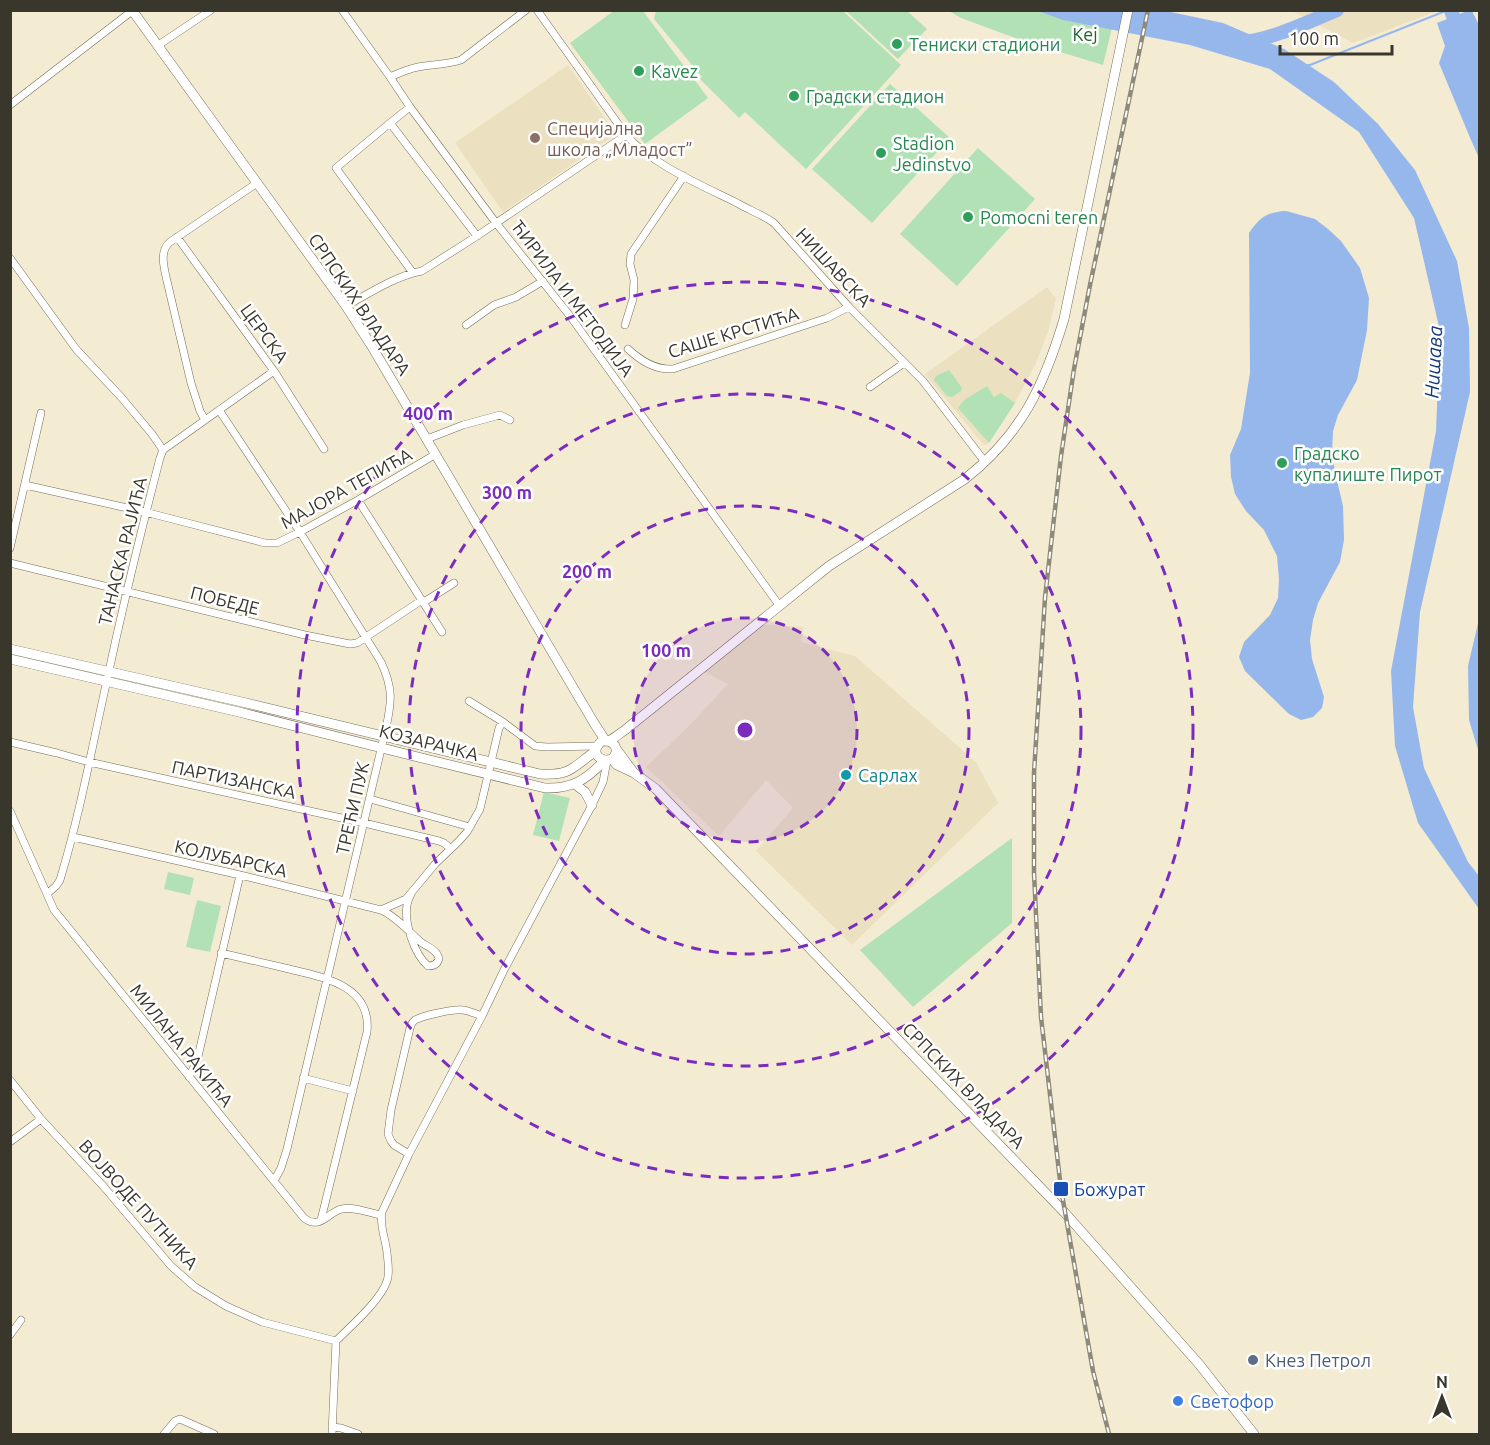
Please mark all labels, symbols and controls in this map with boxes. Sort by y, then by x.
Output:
scale bar [1280,18,1392,56]
park label: Кеј [1072,24,1098,44]
text: 100 m [1289,28,1339,48]
place label: Тениски стадиони [909,34,1061,54]
marker: Тениски стадиони [890,37,904,51]
place label: Kavez [651,61,698,81]
marker: Kavez [632,64,646,78]
place label: Градски стадион [806,86,944,106]
marker: Градски стадион [787,89,801,103]
place label: Специјална школа „Младост” [547,118,693,159]
marker: Специјална школа „Младост” [528,131,542,145]
place label: Stadion Jedinstvo [893,133,971,174]
marker: Stadion Jedinstvo [874,146,888,160]
place label: Pomocni teren [980,207,1098,227]
marker: Pomocni teren [961,210,975,224]
street label: ЋИРИЛА И МЕТОДИЈА [508,216,638,380]
street label: НИШАВСКА [793,224,876,311]
street label: СРПСКИХ ВЛАДАРА [305,229,415,379]
street label: ЦЕРСКА [237,300,293,367]
street label: САШЕ КРСТИЋА [665,303,801,361]
water label: Нишава [1420,325,1446,399]
text: 400 m [403,403,453,423]
place label: Градско купалиште Пирот [1294,443,1442,484]
street label: МАЈОРА ТЕПИЋА [277,444,415,532]
marker: Градско купалиште Пирот [1275,456,1289,470]
street label: ТАНАСКА РАЈИЋА [94,474,150,627]
text: 300 m [482,482,532,502]
text: 200 m [562,561,612,581]
street label: ПОБЕДЕ [189,582,261,618]
text: 100 m [641,640,691,660]
street label: КОЗАРАЧКА [377,720,481,764]
centre of rings [735,720,755,740]
street label: ПАРТИЗАНСКА [170,756,298,802]
street label: ТРЕЋИ ПУК [332,760,372,856]
place label: Сарлах [858,765,918,785]
marker: Сарлах [839,768,853,782]
street label: КОЛУБАРСКА [173,835,289,881]
street label: МИЛАНА РАКИЋА [127,980,238,1110]
street label: СРПСКИХ ВЛАДАРА [899,1018,1029,1152]
street label: ВОЈВОДЕ ПУТНИКА [75,1135,203,1273]
place label: Божурат [1074,1179,1145,1199]
marker: Божурат [1052,1180,1070,1198]
place label: Кнез Петрол [1265,1350,1371,1370]
marker: Кнез Петрол [1246,1353,1260,1367]
north arrow [1412,1367,1472,1427]
text: N [1436,1373,1448,1391]
place label: Светофор [1190,1391,1274,1411]
marker: Светофор [1171,1394,1185,1408]

